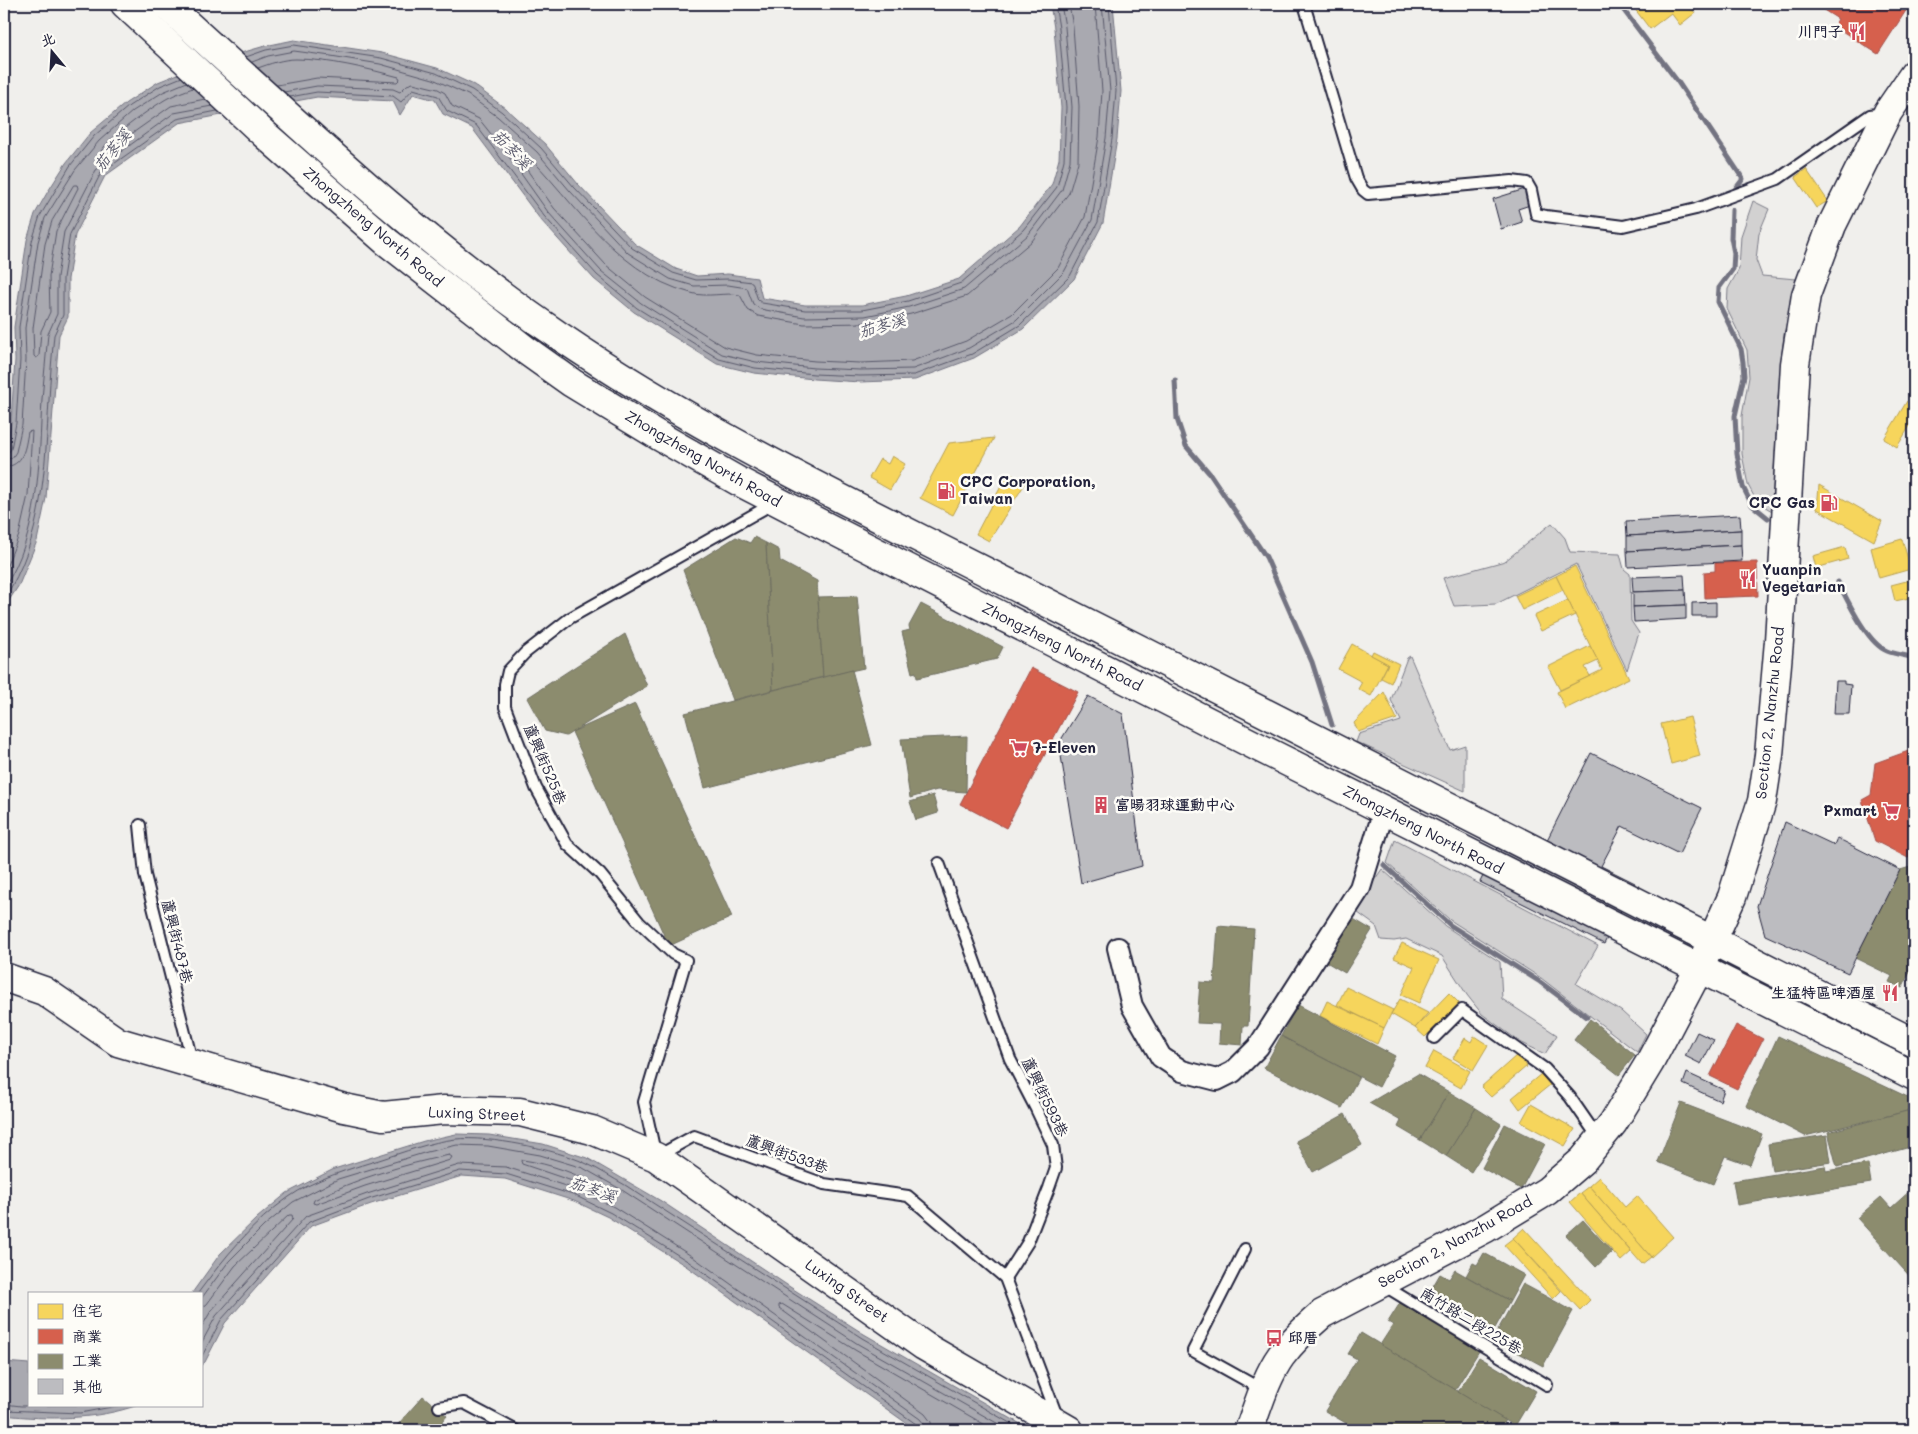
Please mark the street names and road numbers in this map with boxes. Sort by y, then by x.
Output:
street label: Zhongzheng North Road [299,162,448,291]
street label: Zhongzheng North Road [622,405,785,511]
street label: Zhongzheng North Road [979,597,1146,695]
street label: Section 2, Nanzhu Road [1750,626,1788,800]
street label: 蘆興街525巷 [520,720,572,807]
street label: Zhongzheng North Road [1340,780,1507,878]
street label: 蘆興街487巷 [158,897,198,985]
street label: 蘆興街593巷 [1018,1053,1074,1140]
street label: Luxing Street [428,1101,526,1125]
street label: 蘆興街533巷 [743,1129,831,1177]
street label: Section 2, Nanzhu Road [1374,1190,1535,1292]
street label: Luxing Street [802,1254,893,1326]
street label: 南竹路二段225巷 [1417,1282,1526,1358]

